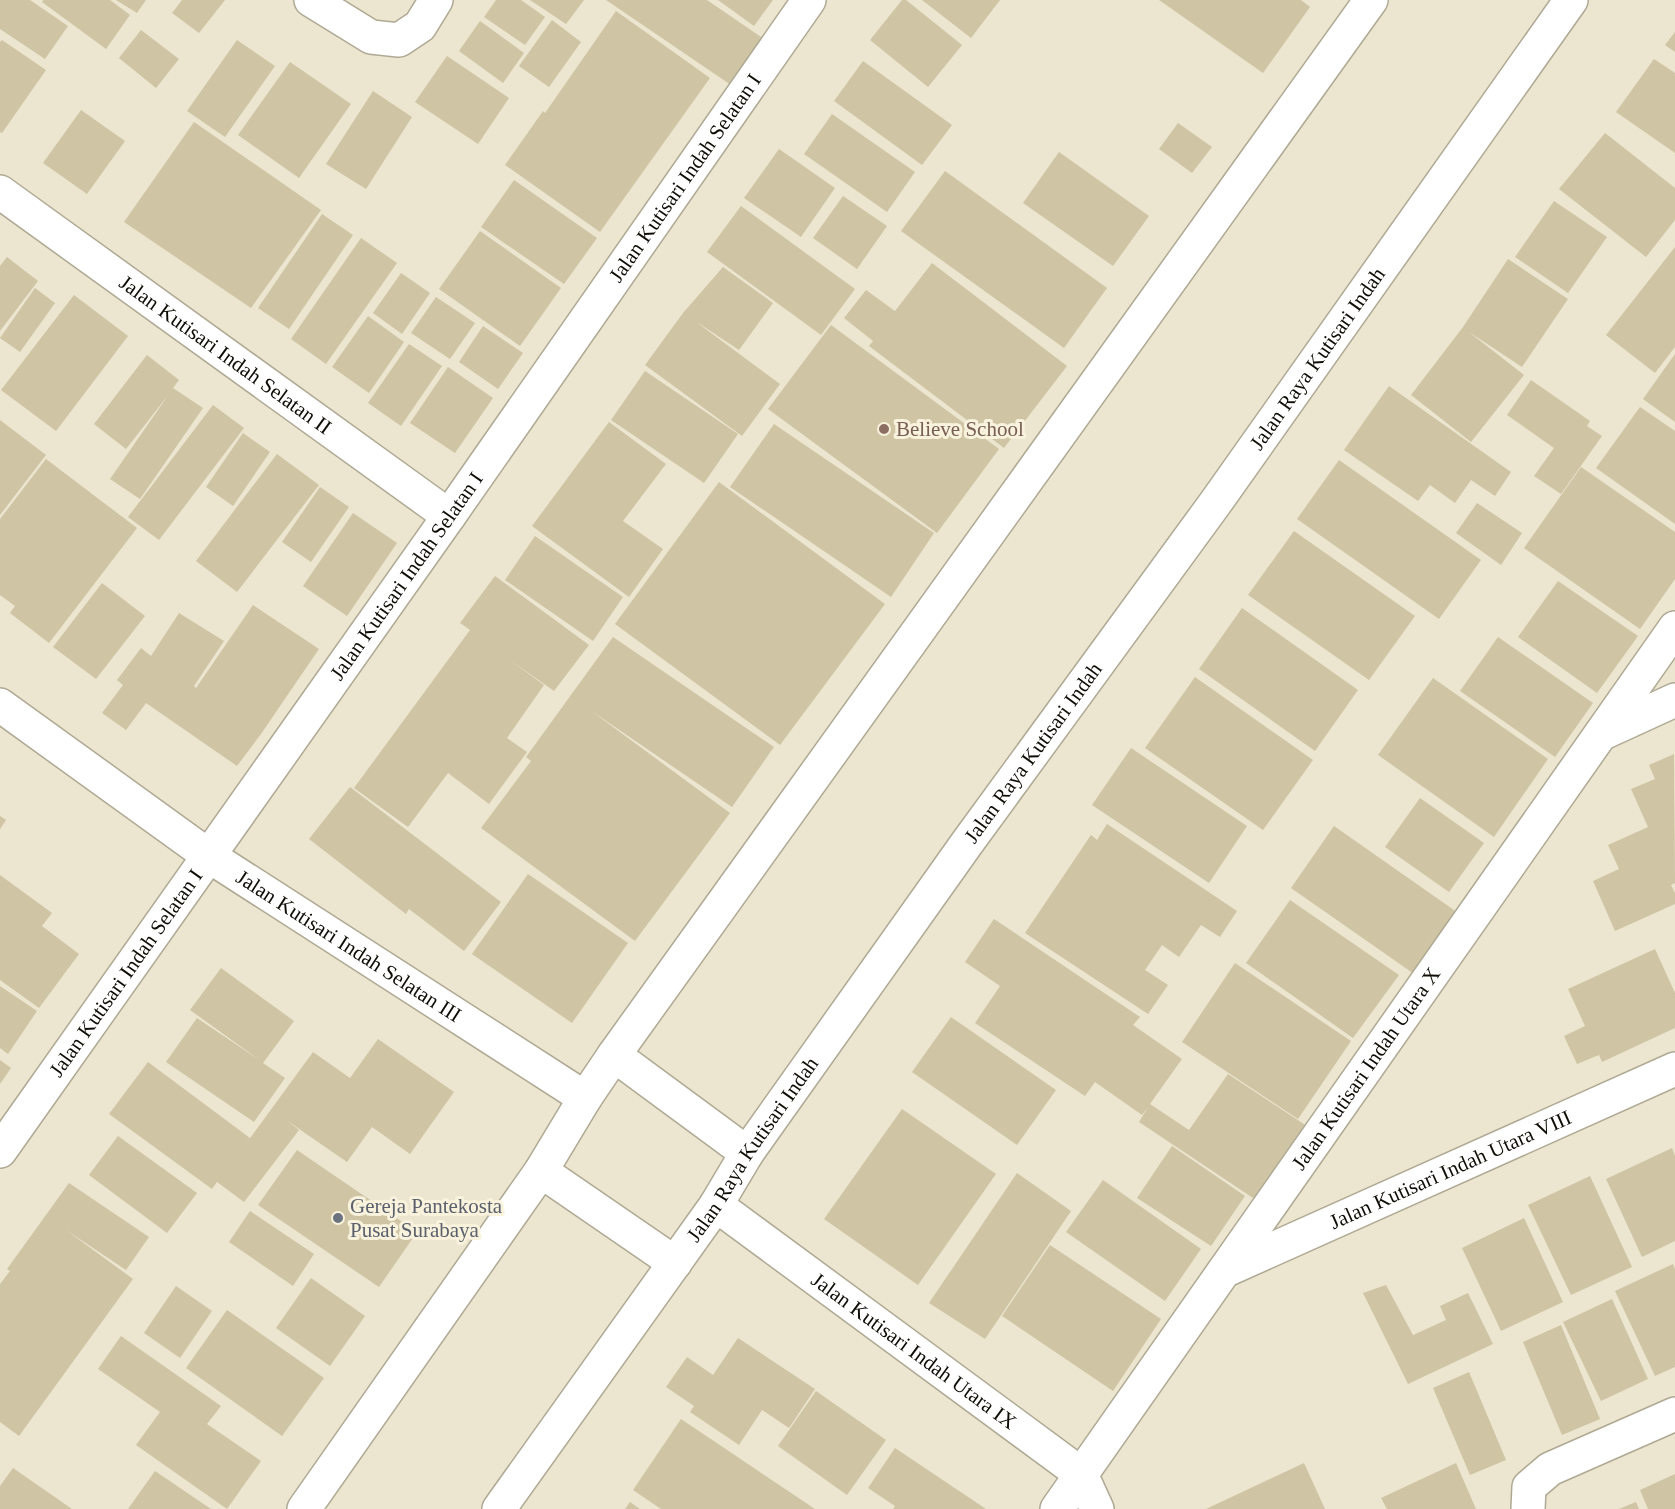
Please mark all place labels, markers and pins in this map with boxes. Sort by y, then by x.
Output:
place label: Believe School [896,417,1024,441]
marker: Believe School [877,422,891,436]
place label: Gereja Pantekosta Pusat Surabaya [350,1194,503,1242]
marker: Gereja Pantekosta Pusat Surabaya [331,1211,345,1225]

